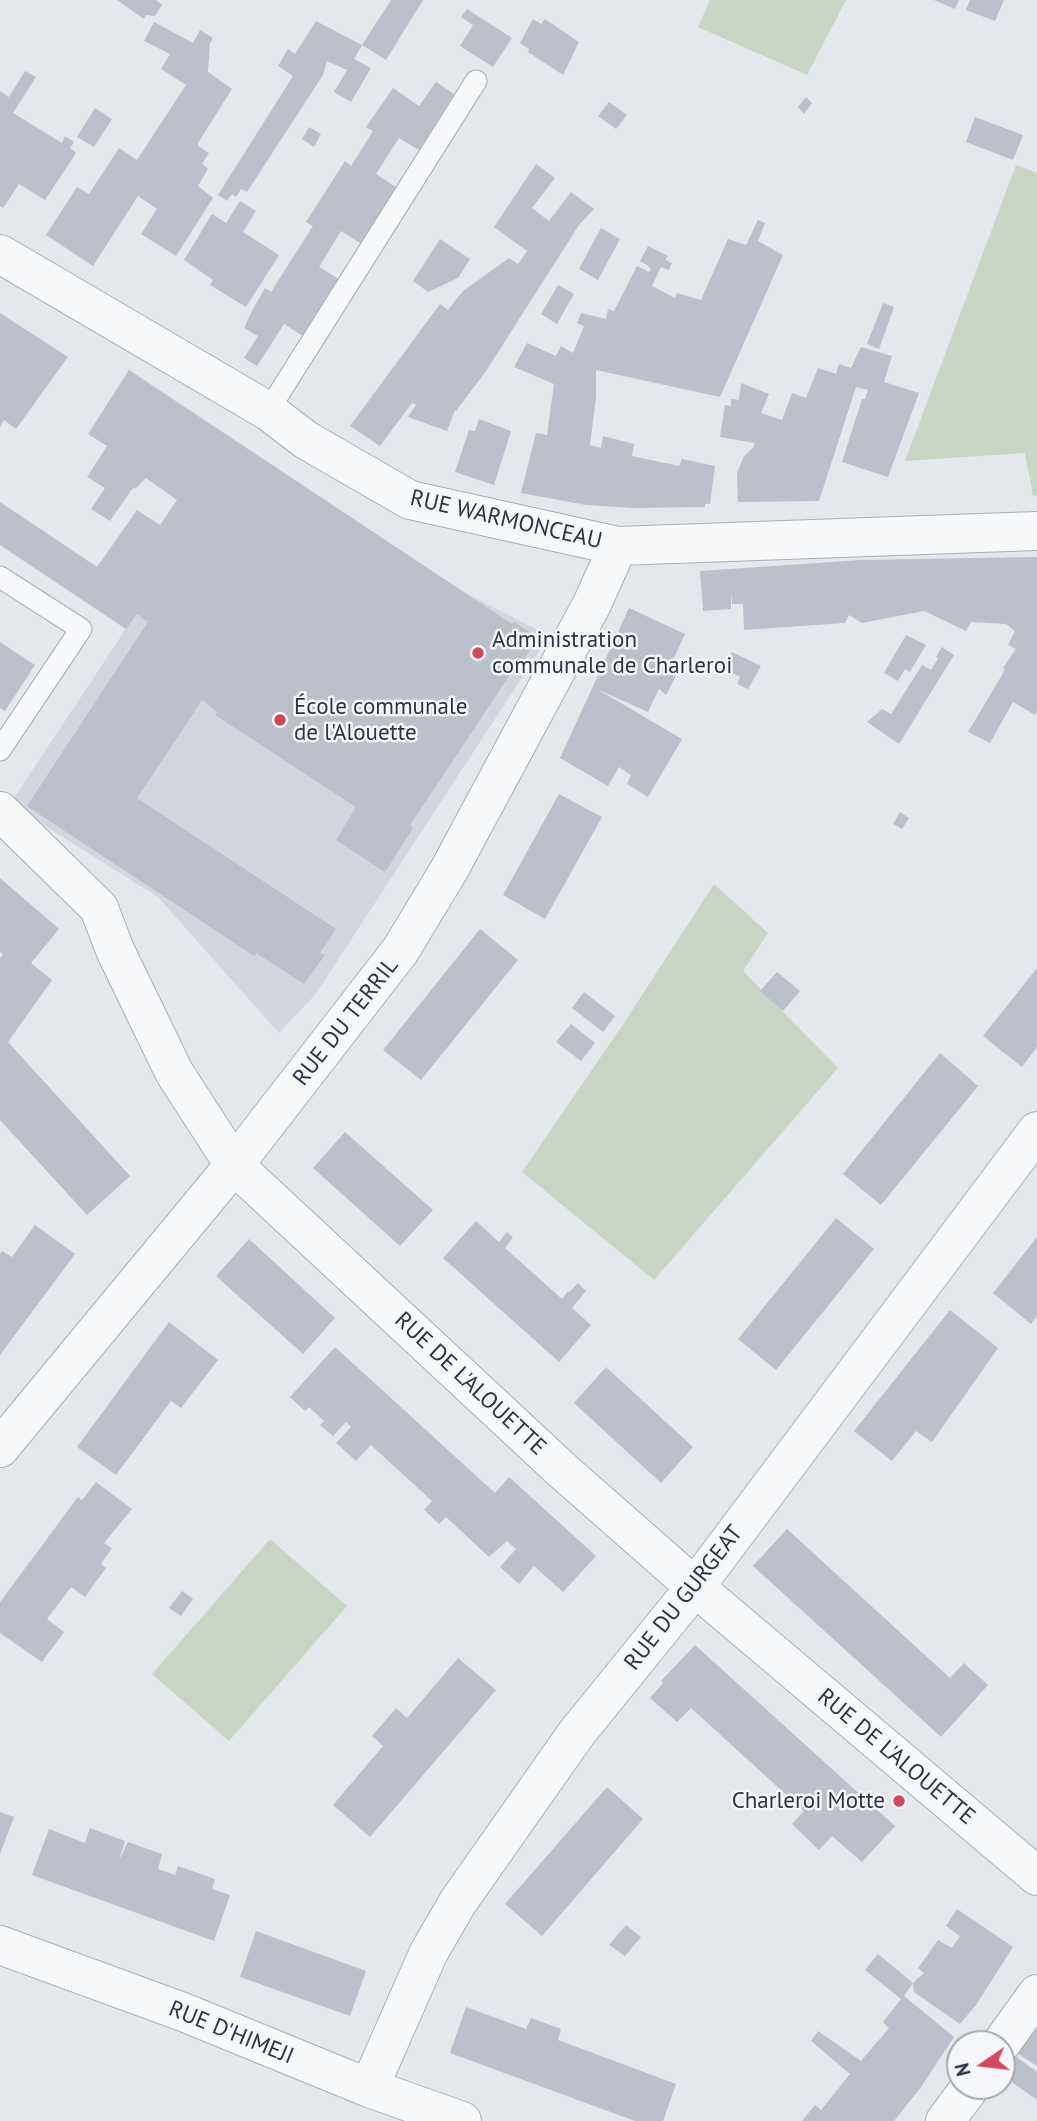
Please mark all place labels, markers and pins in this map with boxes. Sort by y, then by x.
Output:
place label: Administration communale de Charleroi [492,626,732,680]
marker: Administration communale de Charleroi [470,645,486,661]
place label: École communale de l'Alouette [294,693,467,747]
marker: École communale de l'Alouette [272,712,288,728]
place label: Charleroi Motte [732,1787,885,1815]
marker: Charleroi Motte [891,1793,907,1809]

